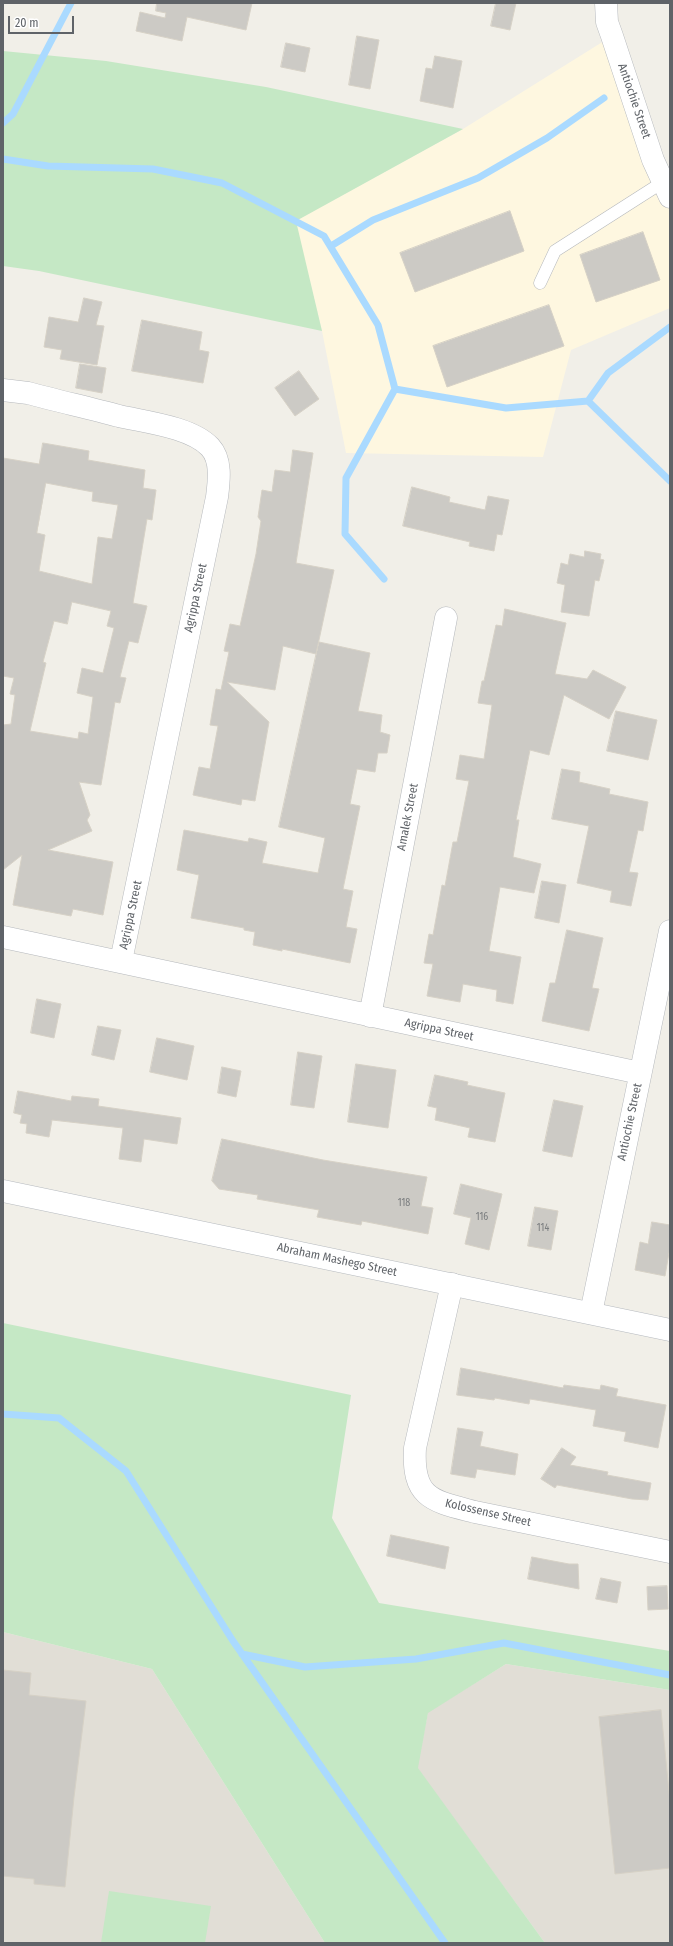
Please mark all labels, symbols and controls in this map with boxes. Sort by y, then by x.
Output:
scale bar [10,8,76,34]
text: 20 m [15,16,39,30]
street label: Antiochie Street [614,61,654,141]
street label: Agrippa Street [182,562,210,634]
street label: Amalek Street [394,782,422,852]
street label: Agrippa Street [117,879,145,951]
street label: Agrippa Street [403,1016,475,1044]
street label: Antiochie Street [615,1082,645,1162]
house number: 118 [398,1197,410,1209]
house number: 116 [476,1211,488,1223]
house number: 114 [537,1222,549,1234]
street label: Abraham Mashego Street [276,1240,398,1280]
street label: Kolossense Street [444,1496,532,1530]

